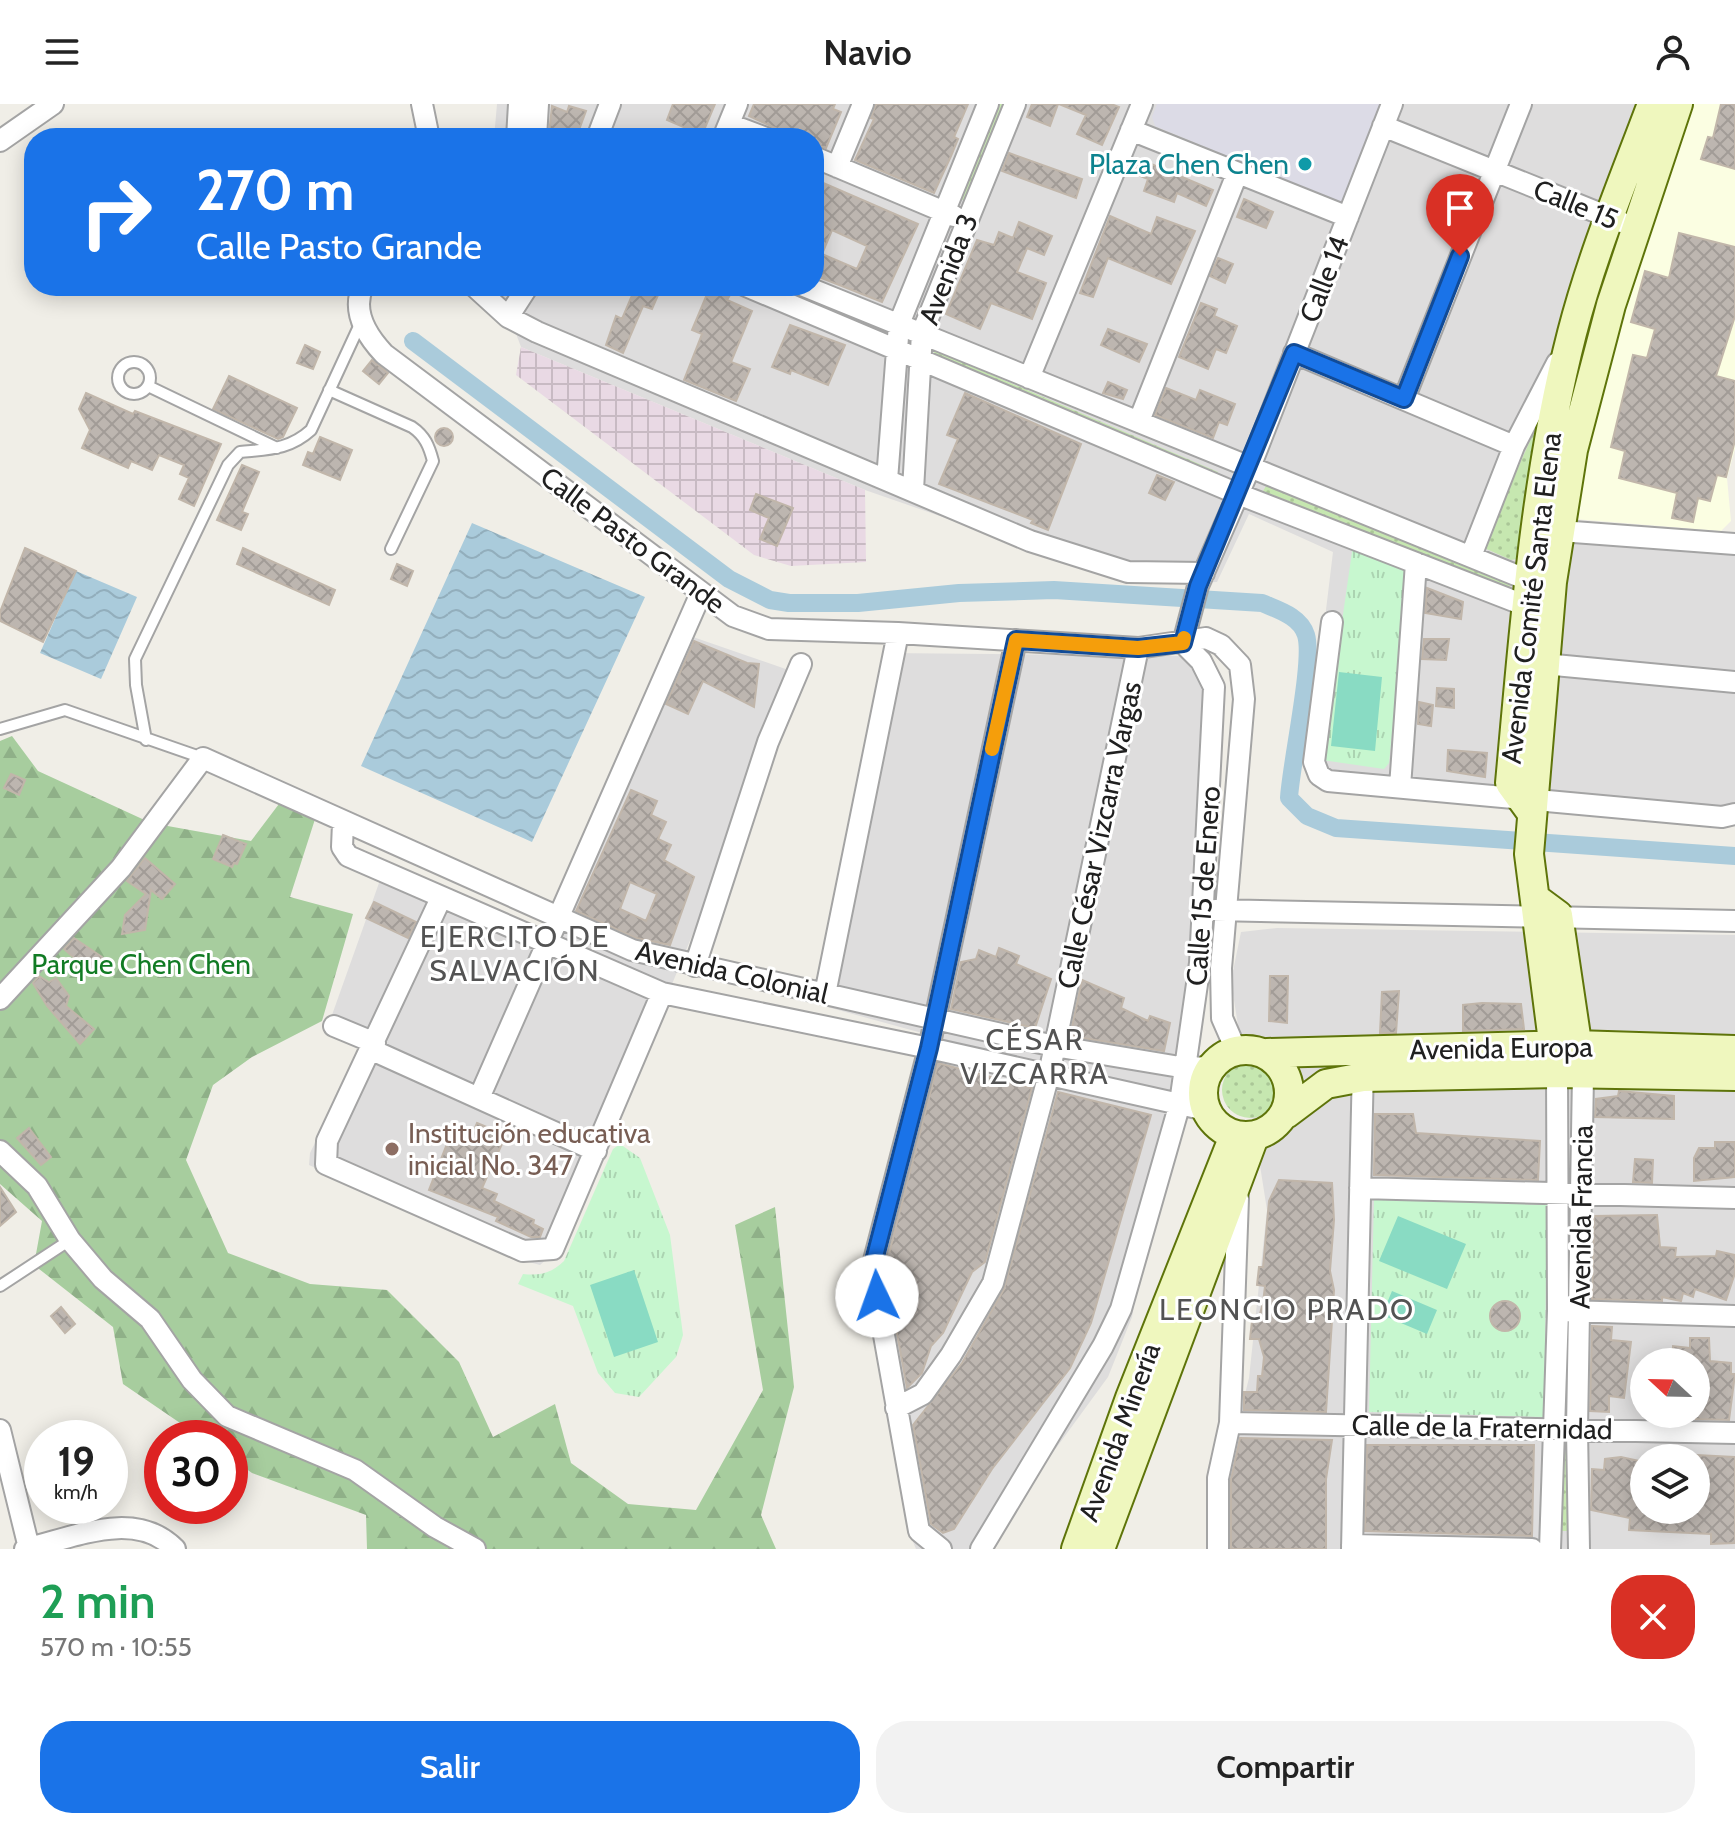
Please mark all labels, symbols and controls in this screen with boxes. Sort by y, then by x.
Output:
icon: menu [40,30,84,74]
text: Navio [823,30,912,74]
icon: person [1651,30,1695,74]
place label: Plaza Chen Chen [1089,147,1289,181]
marker: Plaza Chen Chen [1296,155,1314,173]
text: 270 m [196,156,354,224]
icon: right [64,160,168,264]
street label: Calle 15 [1529,172,1623,236]
pin [1426,174,1494,256]
icon: arrive [1438,186,1482,230]
street label: Avenida 3 [911,209,985,329]
text: Calle Pasto Grande [196,224,482,268]
street label: Calle 14 [1292,231,1356,327]
street label: Avenida Comité Santa Elena [1494,430,1568,766]
street label: Calle Pasto Grande [534,460,732,620]
street label: Calle César Vizcarra Vargas [1050,678,1148,992]
street label: Calle 15 de Enero [1179,785,1227,987]
district label: EJERCITO DE SALVACIÓN [420,918,610,989]
street label: Avenida Colonial [632,933,832,1011]
park label: Parque Chen Chen [31,947,251,981]
district label: CÉSAR VIZCARRA [960,1021,1110,1092]
street label: Avenida Europa [1409,1029,1594,1067]
place label: Institución educativa inicial No. 347 [408,1116,651,1182]
street label: Avenida Francia [1562,1124,1600,1309]
marker: Institución educativa inicial No. 347 [383,1140,401,1158]
position arrow [835,1254,919,1338]
district label: LEONCIO PRADO [1159,1291,1415,1328]
street label: Avenida Minería [1071,1338,1167,1526]
north arrow [1630,1348,1710,1428]
map controls [1630,1348,1710,1524]
street label: Calle de la Fraternidad [1351,1408,1613,1446]
speed limit sign: 30 [144,1420,248,1524]
text: 19 [57,1437,95,1486]
button: layers [1630,1444,1710,1524]
text: km/h [54,1480,98,1504]
text: 2 min [40,1572,156,1630]
button: close [1611,1575,1695,1659]
text: 570 m · 10:55 [40,1631,192,1663]
button: Salir [40,1721,860,1813]
button: Compartir [876,1721,1695,1813]

